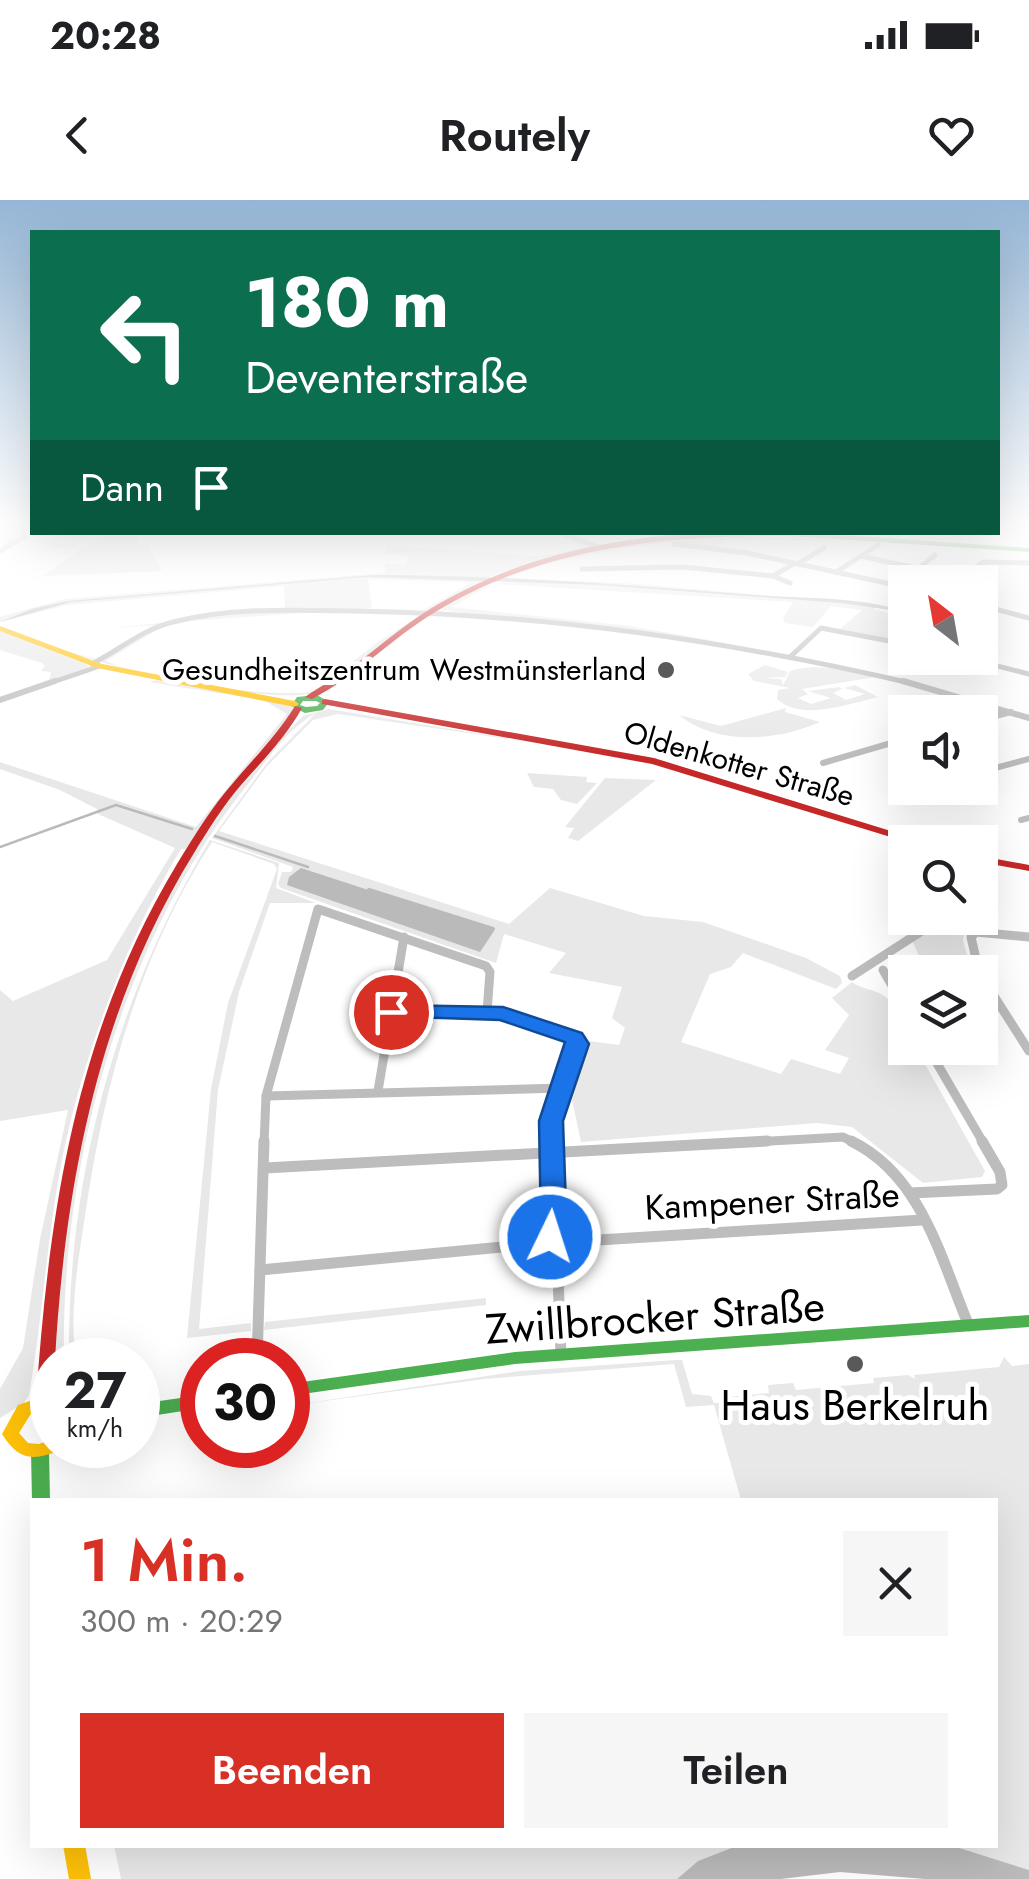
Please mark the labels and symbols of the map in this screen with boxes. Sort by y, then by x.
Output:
north arrow [888,565,998,675]
place label: Gesundheitszentrum Westmünsterland [162,648,646,691]
marker: Gesundheitszentrum Westmünsterland [655,659,677,681]
street label: Oldenkotter Straße [619,710,859,817]
pin [349,970,434,1055]
street label: Kampener Straße [643,1169,901,1233]
position arrow [498,1185,602,1289]
street label: Zwillbrocker Straße [483,1275,827,1360]
speed limit sign: 30 [180,1338,310,1468]
marker: Haus Berkelruh [844,1353,866,1375]
place label: Haus Berkelruh [721,1375,989,1436]

